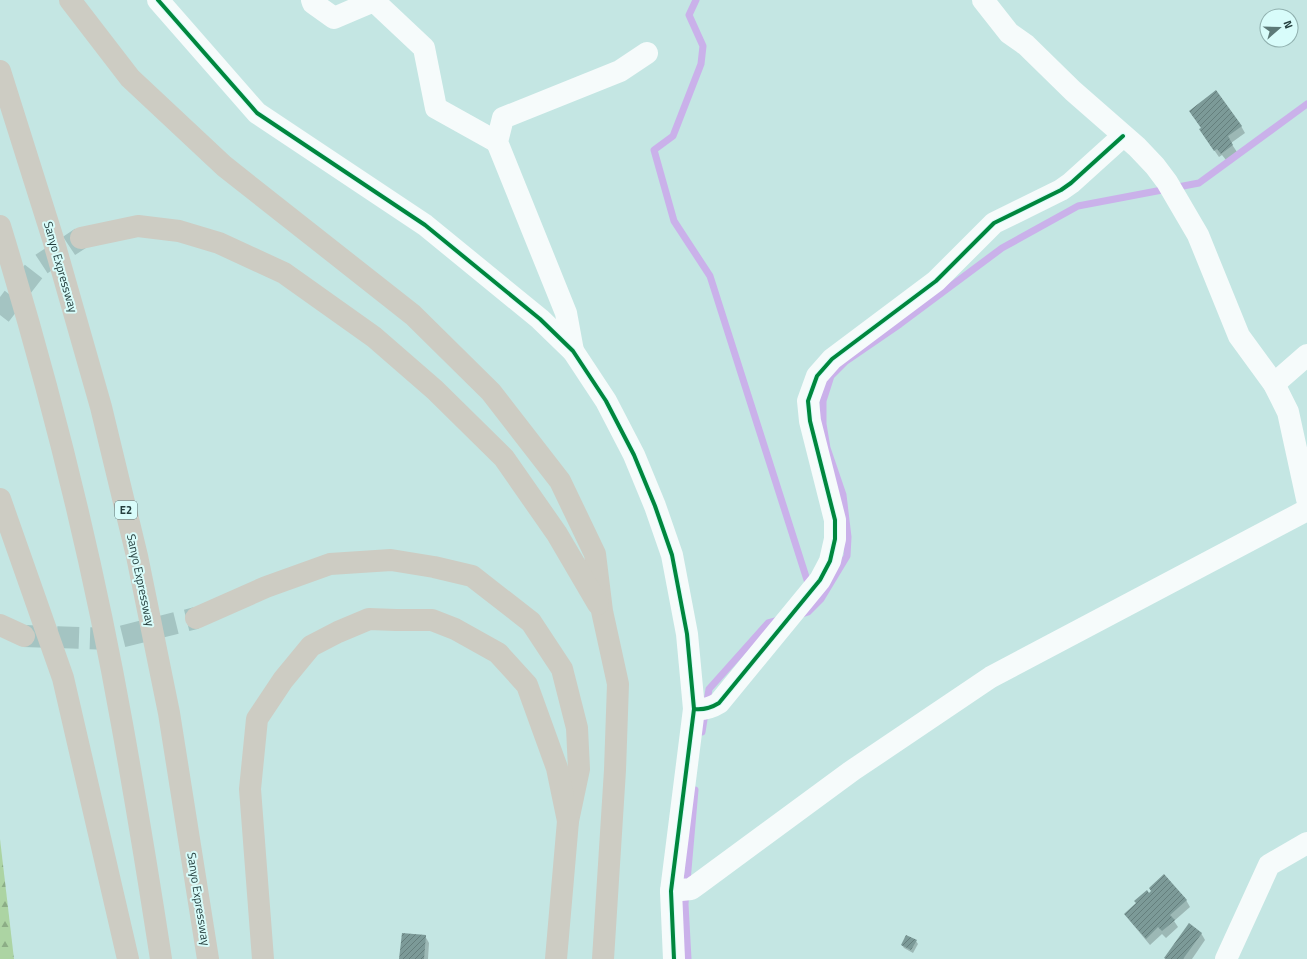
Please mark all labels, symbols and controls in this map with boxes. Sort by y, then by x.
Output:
north arrow [1259,8,1299,48]
text: N [1280,18,1297,31]
street label: Sanyo Expressway [39,219,83,315]
road number: E2 [115,501,137,519]
street label: Sanyo Expressway [122,532,160,628]
street label: Sanyo Expressway [182,851,216,947]

